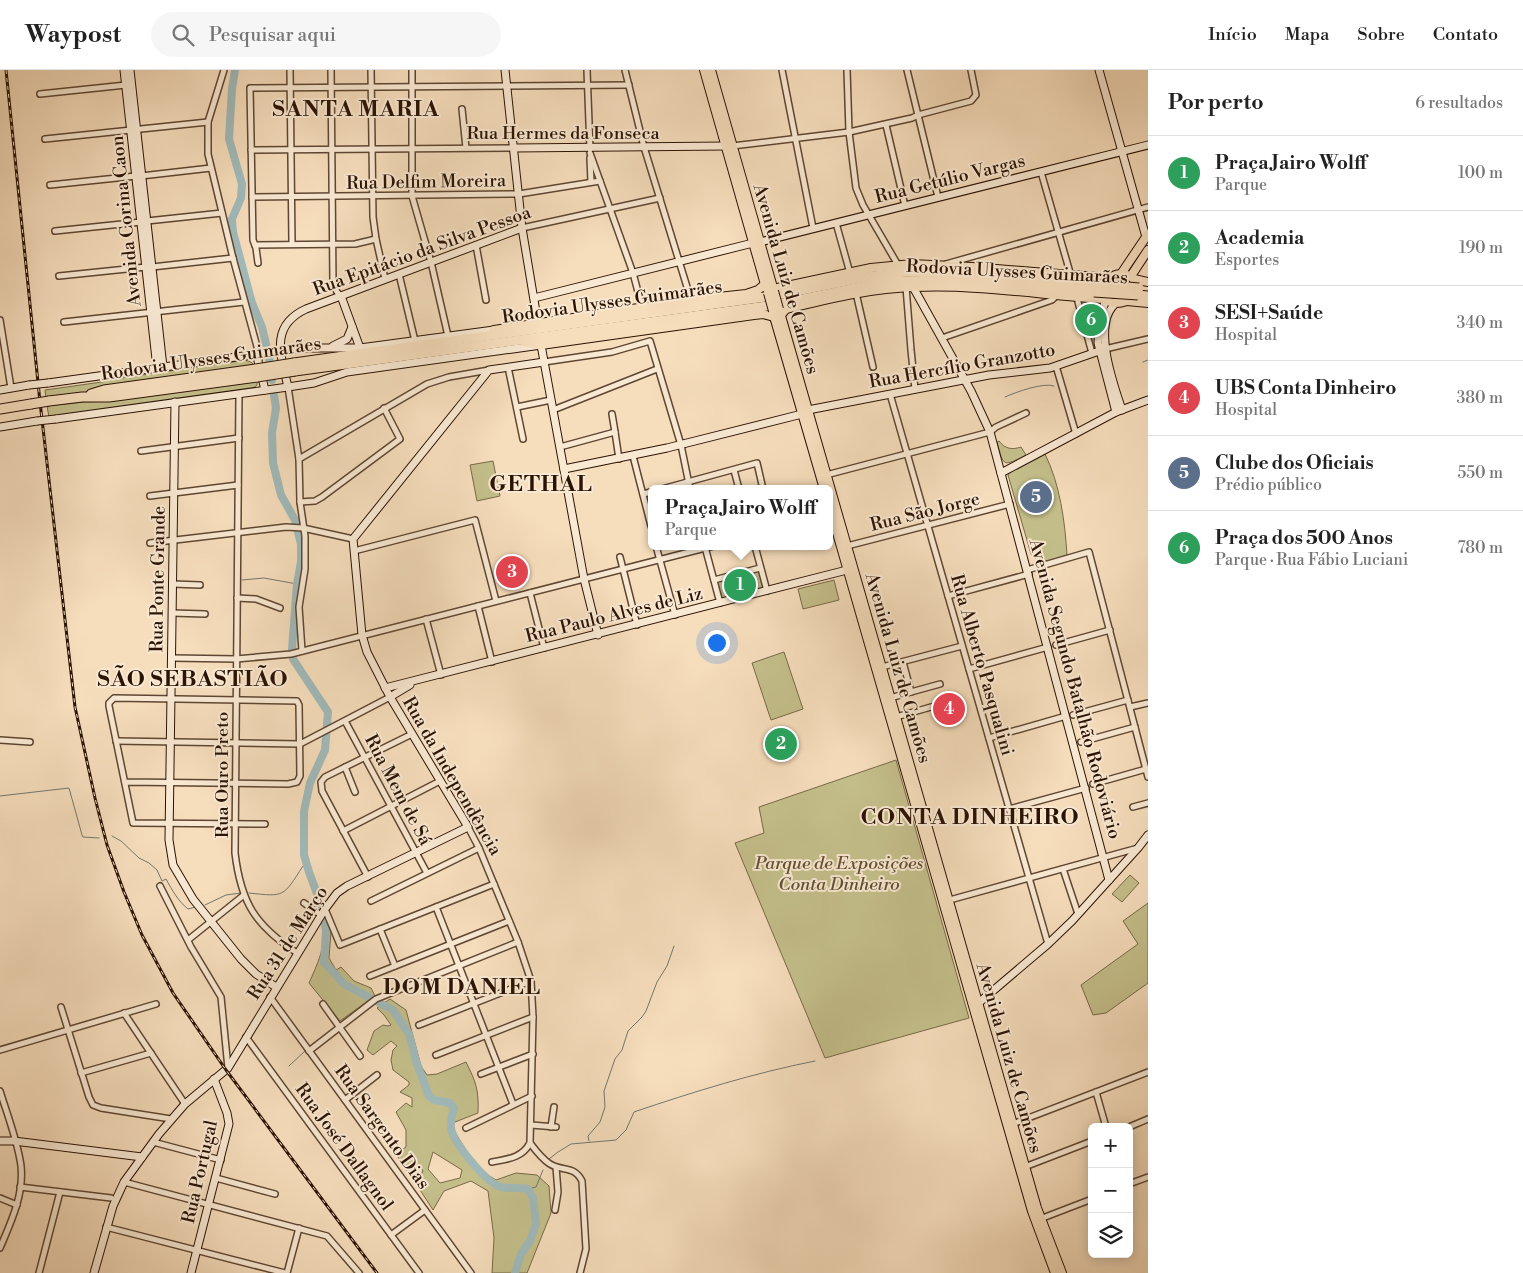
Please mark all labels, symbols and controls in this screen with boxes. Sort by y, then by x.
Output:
search box [151,12,501,57]
text: Waypost [25,20,121,50]
icon: search [169,21,197,49]
text: Pesquisar aqui [209,23,336,47]
text: Início [1208,23,1257,46]
text: Mapa [1285,23,1329,46]
text: Sobre [1357,23,1405,46]
text: Contato [1433,23,1498,46]
text: Por perto [1168,90,1264,116]
text: 6 resultados [1415,93,1503,113]
district label: SANTA MARIA [272,96,440,123]
street label: Rua Hermes da Fonseca [466,122,660,145]
street label: Avenida Corina Caon [106,134,146,308]
street label: Rua Getúlio Vargas [873,149,1028,209]
text: Praça Jairo Wolff [1215,151,1367,175]
text: 1 [1180,163,1188,183]
text: 100 m [1458,163,1503,183]
street label: Rua Delfim Moreira [346,169,507,195]
text: Parque [1215,175,1267,195]
street label: Avenida Luiz de Camões [748,180,824,377]
street label: Rua Epitácio da Silva Pessoa [310,200,535,301]
text: Academia [1215,226,1304,250]
text: 2 [1179,238,1189,258]
text: 190 m [1459,238,1503,258]
text: Esportes [1215,250,1279,270]
street label: Rodovia Ulysses Guimarães [905,255,1129,289]
street label: Rodovia Ulysses Guimarães [500,275,724,329]
pin: 6 [1075,301,1107,339]
text: SESI+Saúde [1215,301,1323,325]
text: 3 [1179,313,1189,333]
text: 340 m [1456,313,1503,333]
text: Hospital [1215,325,1277,345]
street label: Rodovia Ulysses Guimarães [99,332,323,386]
street label: Rua Hercílio Granzotto [867,338,1057,394]
text: UBS Conta Dinheiro [1215,376,1396,400]
text: 4 [1179,388,1189,408]
text: 380 m [1456,388,1503,408]
text: Hospital [1215,400,1277,420]
text: Clube dos Oficiais [1215,451,1374,475]
text: 5 [1179,463,1189,483]
text: 550 m [1457,463,1503,483]
district label: GETHAL [489,471,593,498]
text: Prédio público [1215,475,1322,495]
pin: 5 [1020,478,1052,516]
popup [648,485,833,550]
street label: Rua São Jorge [868,487,982,537]
text: Praça Jairo Wolff [665,496,816,520]
street label: Rua Ponte Grande [145,506,171,652]
text: Parque [665,520,717,540]
text: Praça dos 500 Anos [1215,526,1393,550]
street label: Avenida Segundo Batalhão Rodoviário [1024,535,1126,842]
text: 6 [1179,538,1189,558]
text: 780 m [1458,538,1503,558]
text: Parque · Rua Fábio Luciani [1215,550,1408,570]
pin: 3 [496,553,528,591]
pin: 1 [724,566,756,604]
street label: Avenida Luiz de Camões [860,569,936,766]
street label: Rua Alberto Pasqualini [945,572,1019,758]
street label: Rua Paulo Alves de Liz [523,582,705,648]
your location [704,630,730,656]
district label: SÃO SEBASTIÃO [97,664,289,693]
pin: 4 [933,690,965,728]
street label: Rua da Independência [397,692,507,860]
street label: Rua Ouro Preto [211,712,234,838]
pin: 2 [765,725,797,763]
street label: Rua Mem de Sá [359,731,437,850]
district label: CONTA DINHEIRO [860,804,1080,831]
park label: Parque de Exposições Conta Dinheiro [754,852,924,896]
street label: Rua 31 de Março [243,882,333,1004]
street label: Avenida Luiz de Camões [971,959,1047,1156]
district label: DOM DANIEL [383,974,541,1001]
street label: Rua Sargento Dias [329,1060,435,1194]
street label: Rua José Dallagnol [290,1079,398,1216]
street label: Rua Portugal [177,1117,223,1226]
map controls [1088,1123,1133,1258]
button: + [1088,1123,1133,1168]
button: − [1088,1168,1133,1213]
button: layers [1088,1213,1133,1258]

